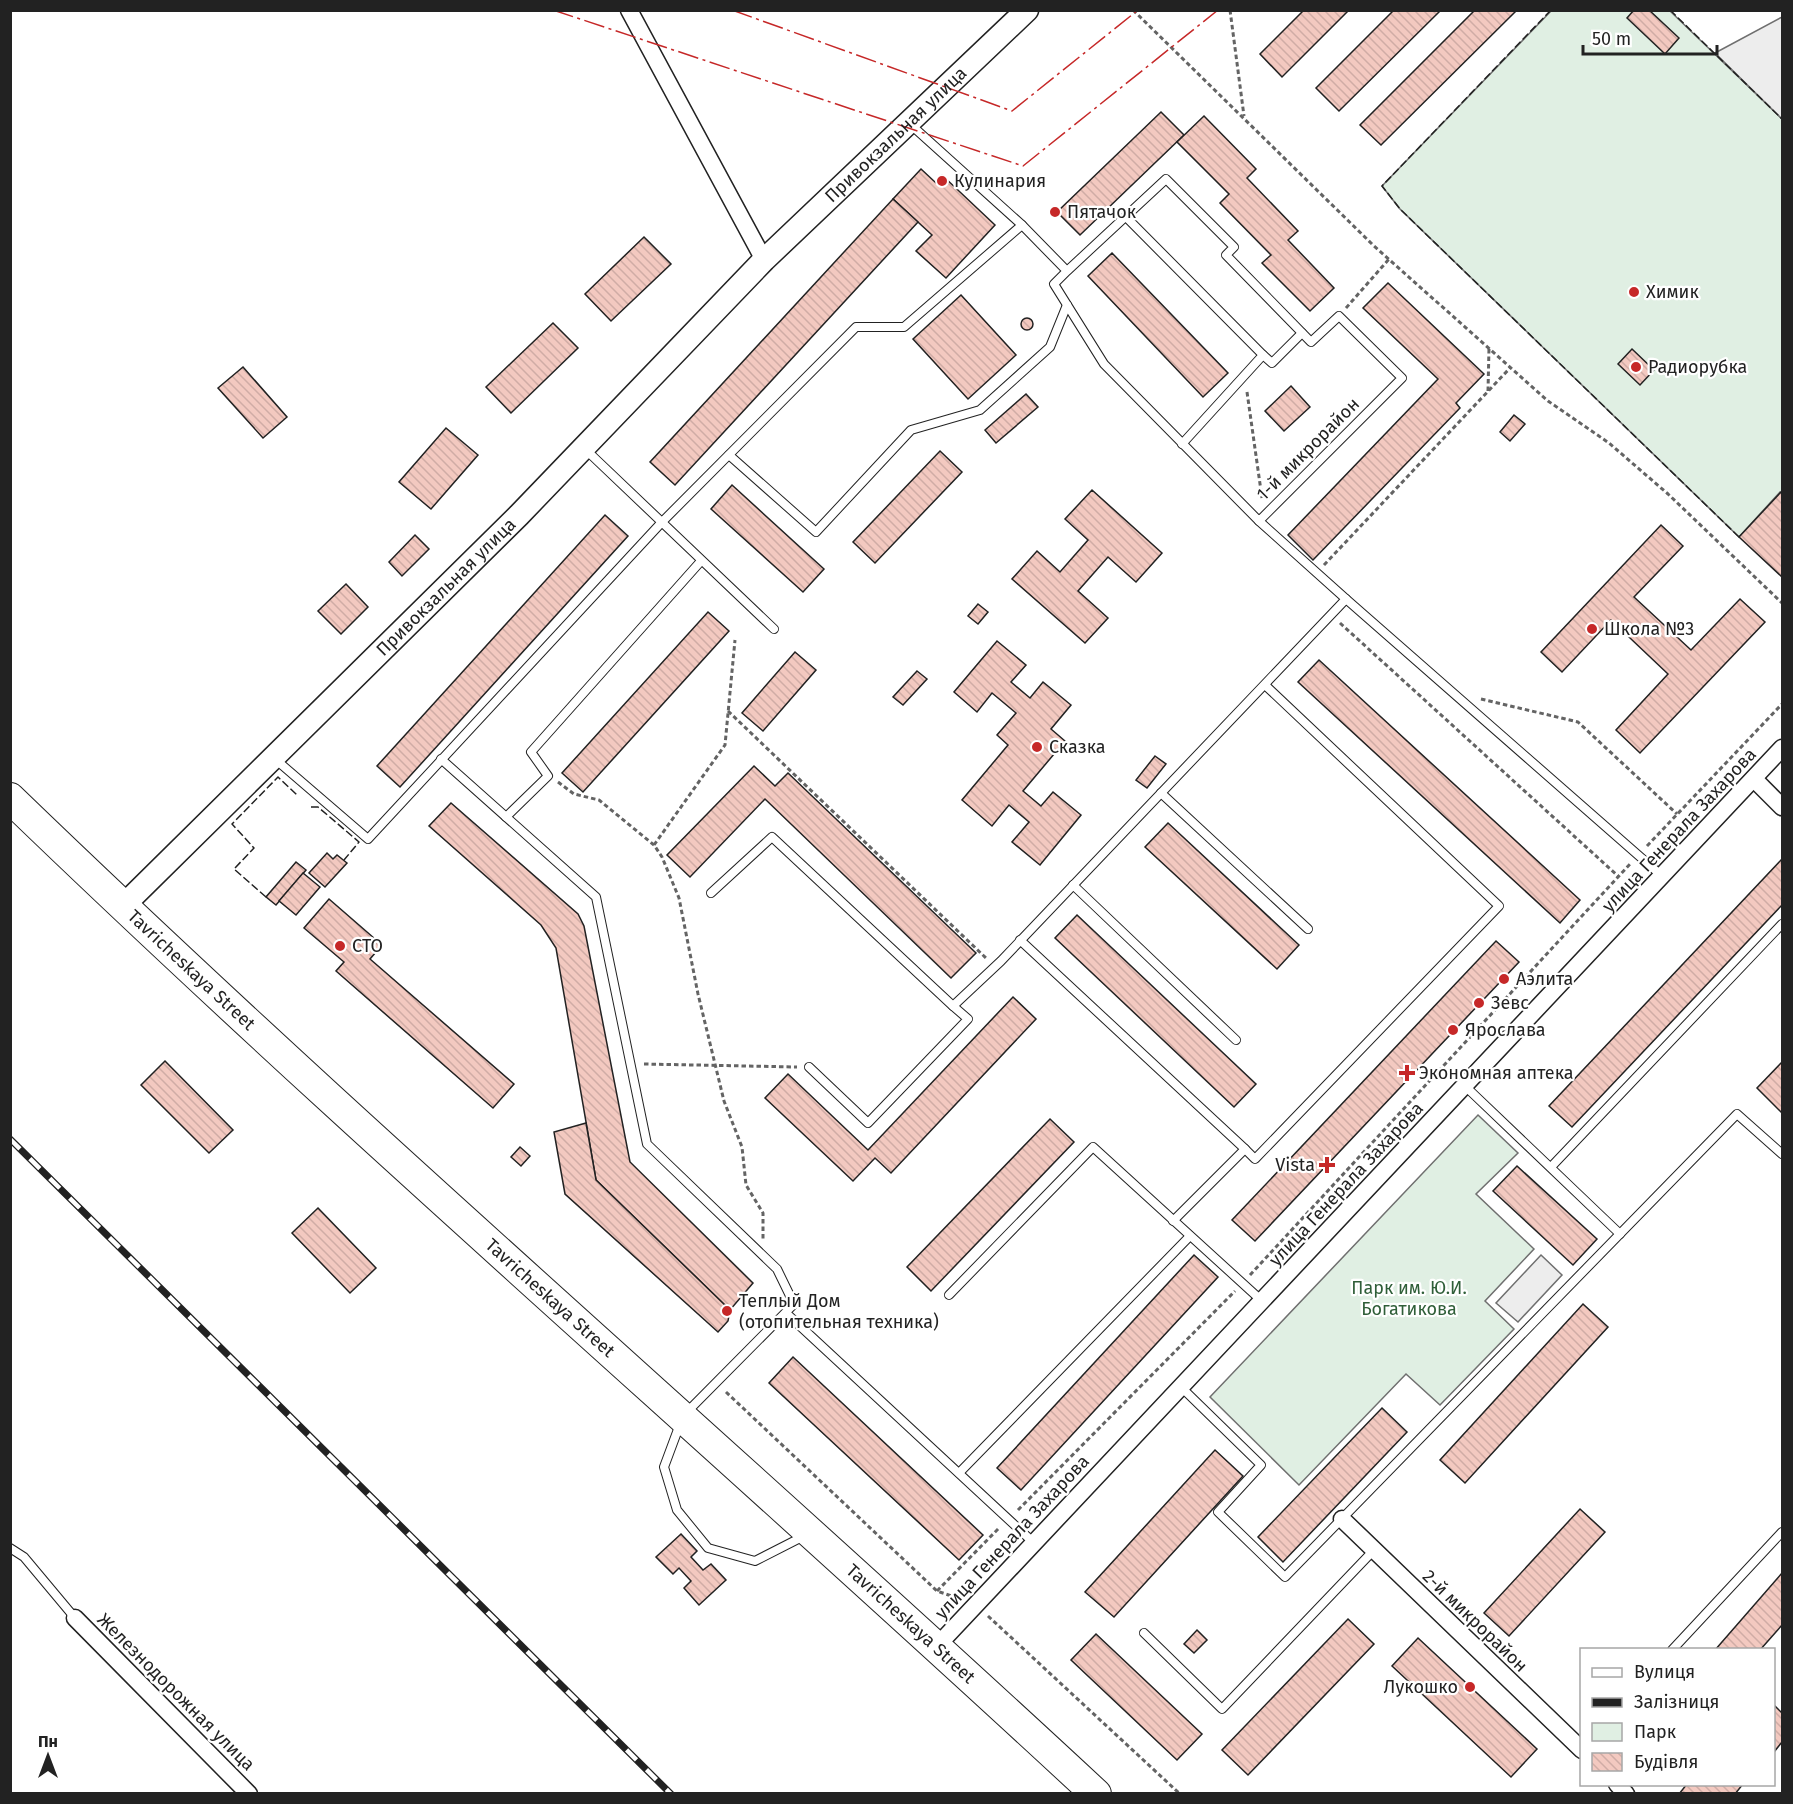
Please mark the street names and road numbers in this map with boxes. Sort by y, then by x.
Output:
street label: Привокзальная улица [820,62,971,207]
street label: 1-й микрорайон [1252,393,1364,505]
street label: Привокзальная улица [372,513,520,661]
street label: улица Генерала Захарова [1597,743,1761,917]
street label: Tavricheskaya Street [123,905,260,1035]
street label: улица Генерала Захарова [1264,1097,1428,1271]
street label: Tavricheskaya Street [481,1234,620,1362]
street label: улица Генерала Захарова [930,1450,1094,1624]
street label: Tavricheskaya Street [842,1559,980,1688]
street label: 2-й микрорайон [1418,1565,1532,1677]
street label: Железнодорожная улица [93,1609,259,1775]

